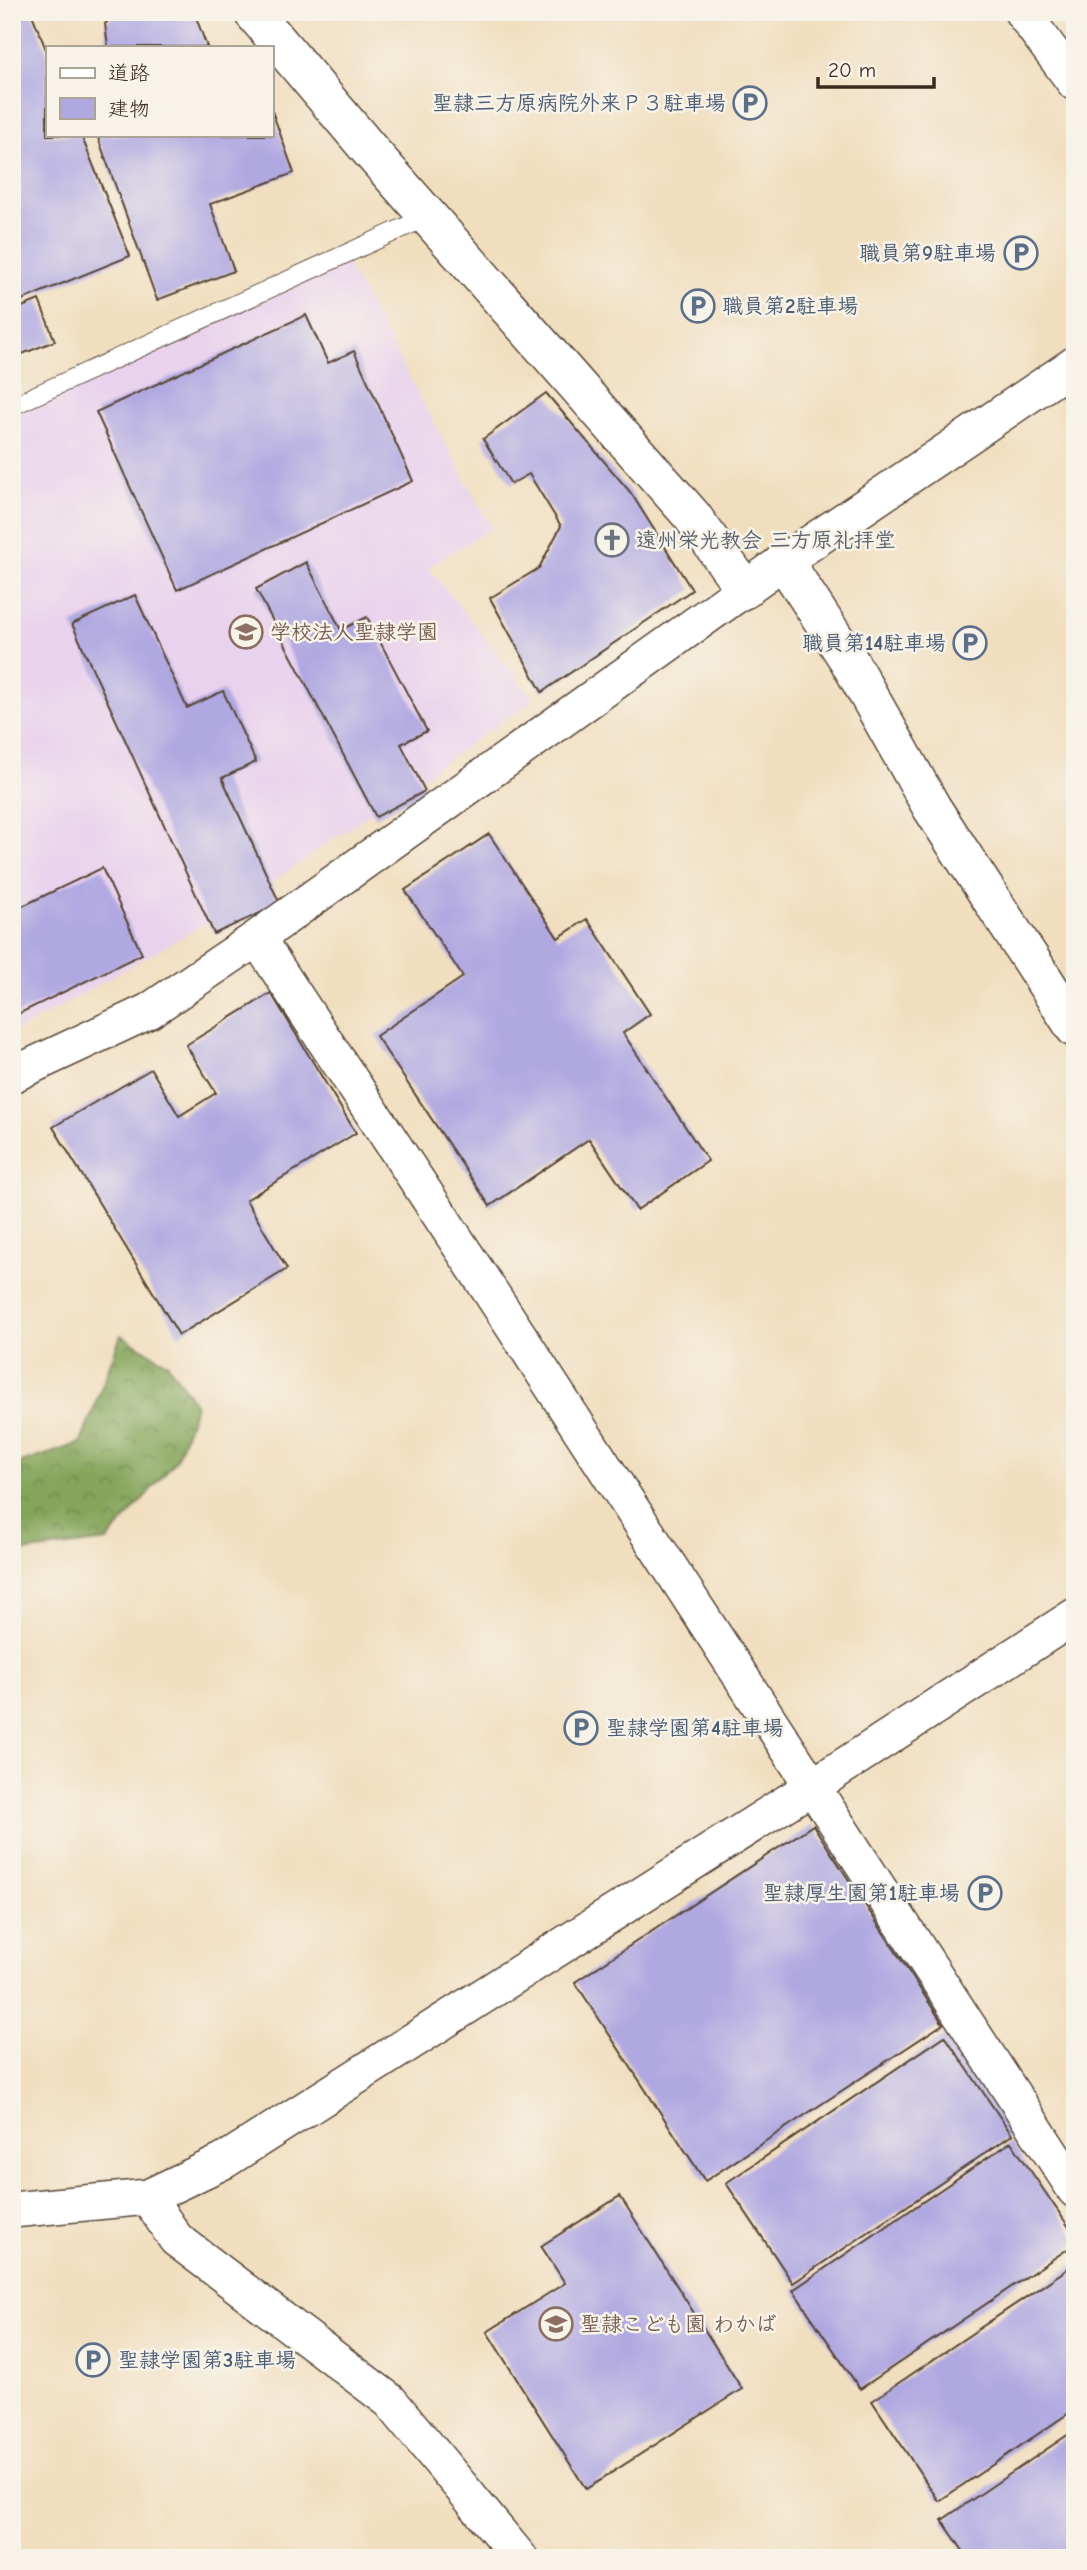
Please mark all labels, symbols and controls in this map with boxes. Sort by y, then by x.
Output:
legend [46,46,273,136]
scale bar [818,46,933,90]
text: 20 m [828,58,876,82]
text: 道路 [108,61,150,85]
parking icon: 聖隷三方原病院外来Ｐ３駐車場 [731,84,769,122]
place label: 聖隷三方原病院外来Ｐ３駐車場 [432,91,726,115]
text: 建物 [108,97,150,121]
parking icon: 職員第9駐車場 [1002,234,1040,272]
place label: 職員第9駐車場 [859,241,996,265]
parking icon: 職員第2駐車場 [679,287,717,325]
place label: 職員第2駐車場 [722,294,858,318]
church icon: 遠州栄光教会 三方原礼拝堂 [593,521,631,559]
place label: 遠州栄光教会 三方原礼拝堂 [636,528,895,552]
school or university icon: 学校法人聖隷学園 [227,613,265,651]
place label: 学校法人聖隷学園 [270,620,438,644]
parking icon: 職員第14駐車場 [951,624,989,662]
place label: 職員第14駐車場 [802,631,946,655]
parking icon: 聖隷学園第4駐車場 [562,1709,600,1747]
place label: 聖隷学園第4駐車場 [606,1716,784,1740]
parking icon: 聖隷厚生園第1駐車場 [966,1874,1004,1912]
place label: 聖隷厚生園第1駐車場 [763,1881,960,1905]
school or university icon: 聖隷こども園 わかば [537,2305,575,2343]
place label: 聖隷こども園 わかば [580,2312,776,2336]
parking icon: 聖隷学園第3駐車場 [74,2341,112,2379]
place label: 聖隷学園第3駐車場 [118,2348,296,2372]

